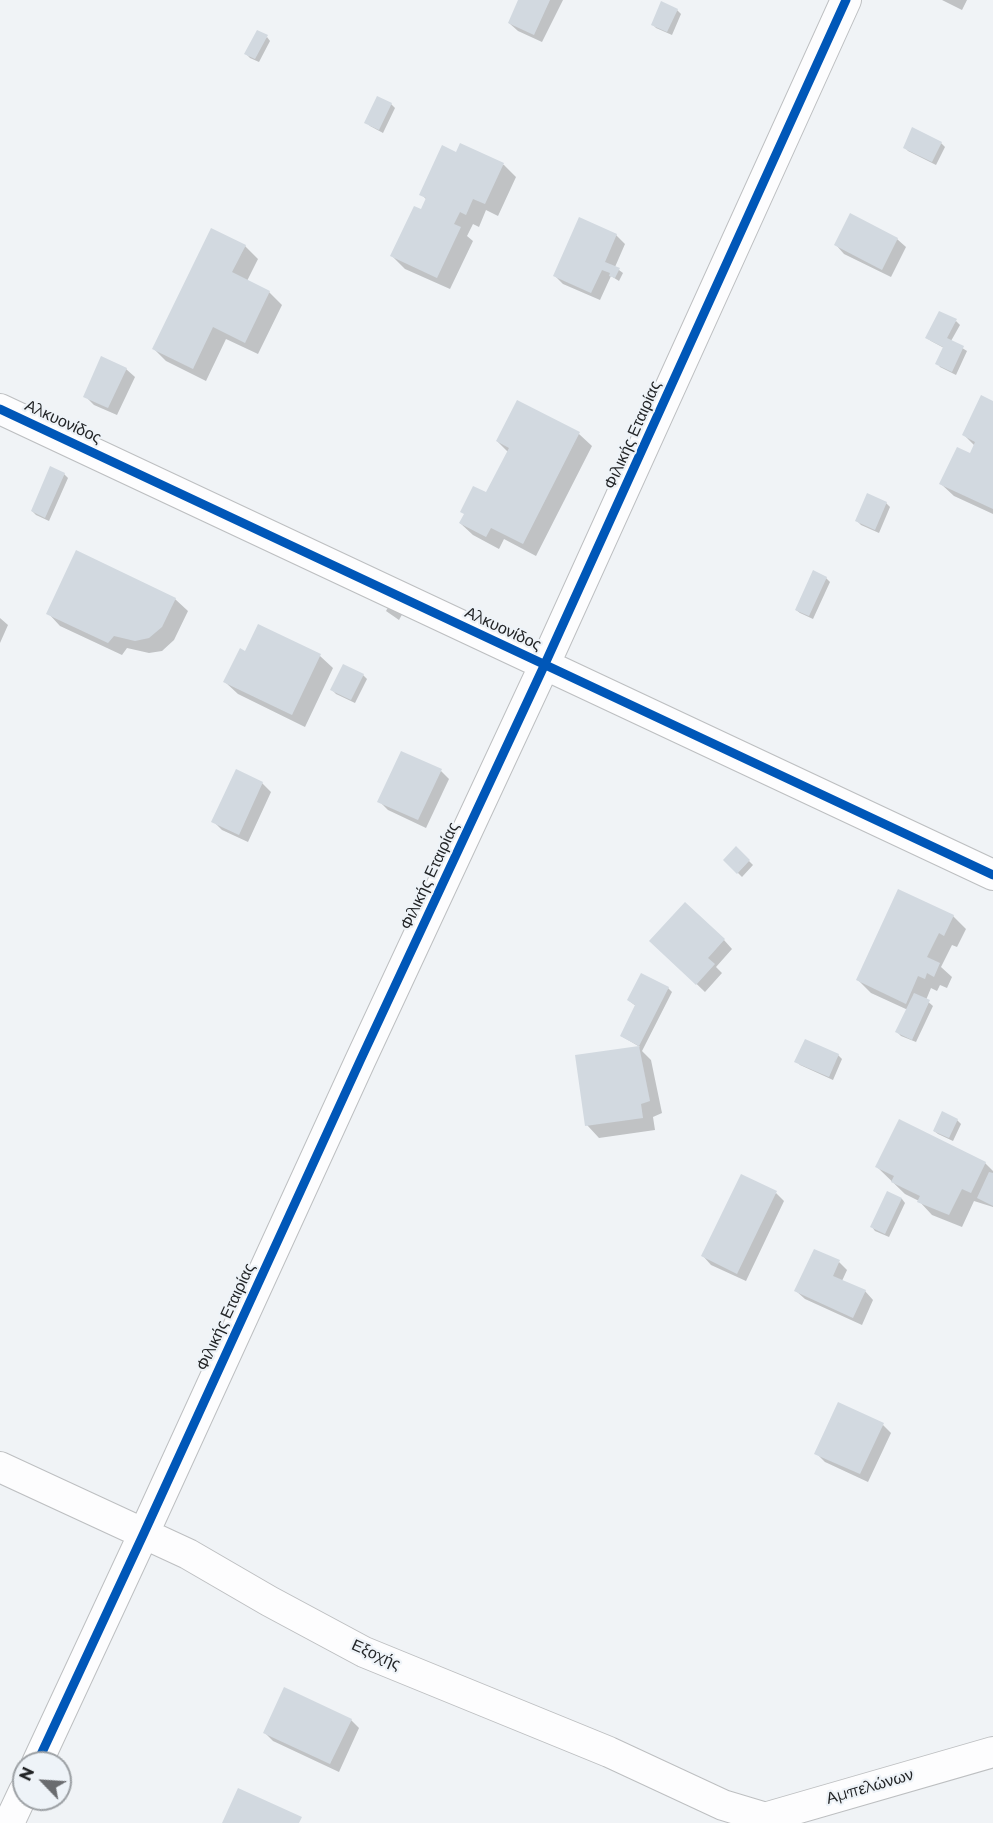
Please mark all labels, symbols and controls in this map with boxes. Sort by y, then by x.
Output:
street label: Φιλικής Εταιρίας [601,378,665,492]
street label: Αλκυονίδος [22,396,104,448]
street label: Αλκυονίδος [462,603,544,655]
street label: Φιλικής Εταιρίας [397,819,463,933]
street label: Φιλικής Εταιρίας [193,1260,259,1374]
street label: Εξοχής [349,1636,403,1674]
north arrow [12,1751,72,1811]
text: N [16,1764,38,1784]
street label: Αμπελώνων [824,1765,916,1809]

